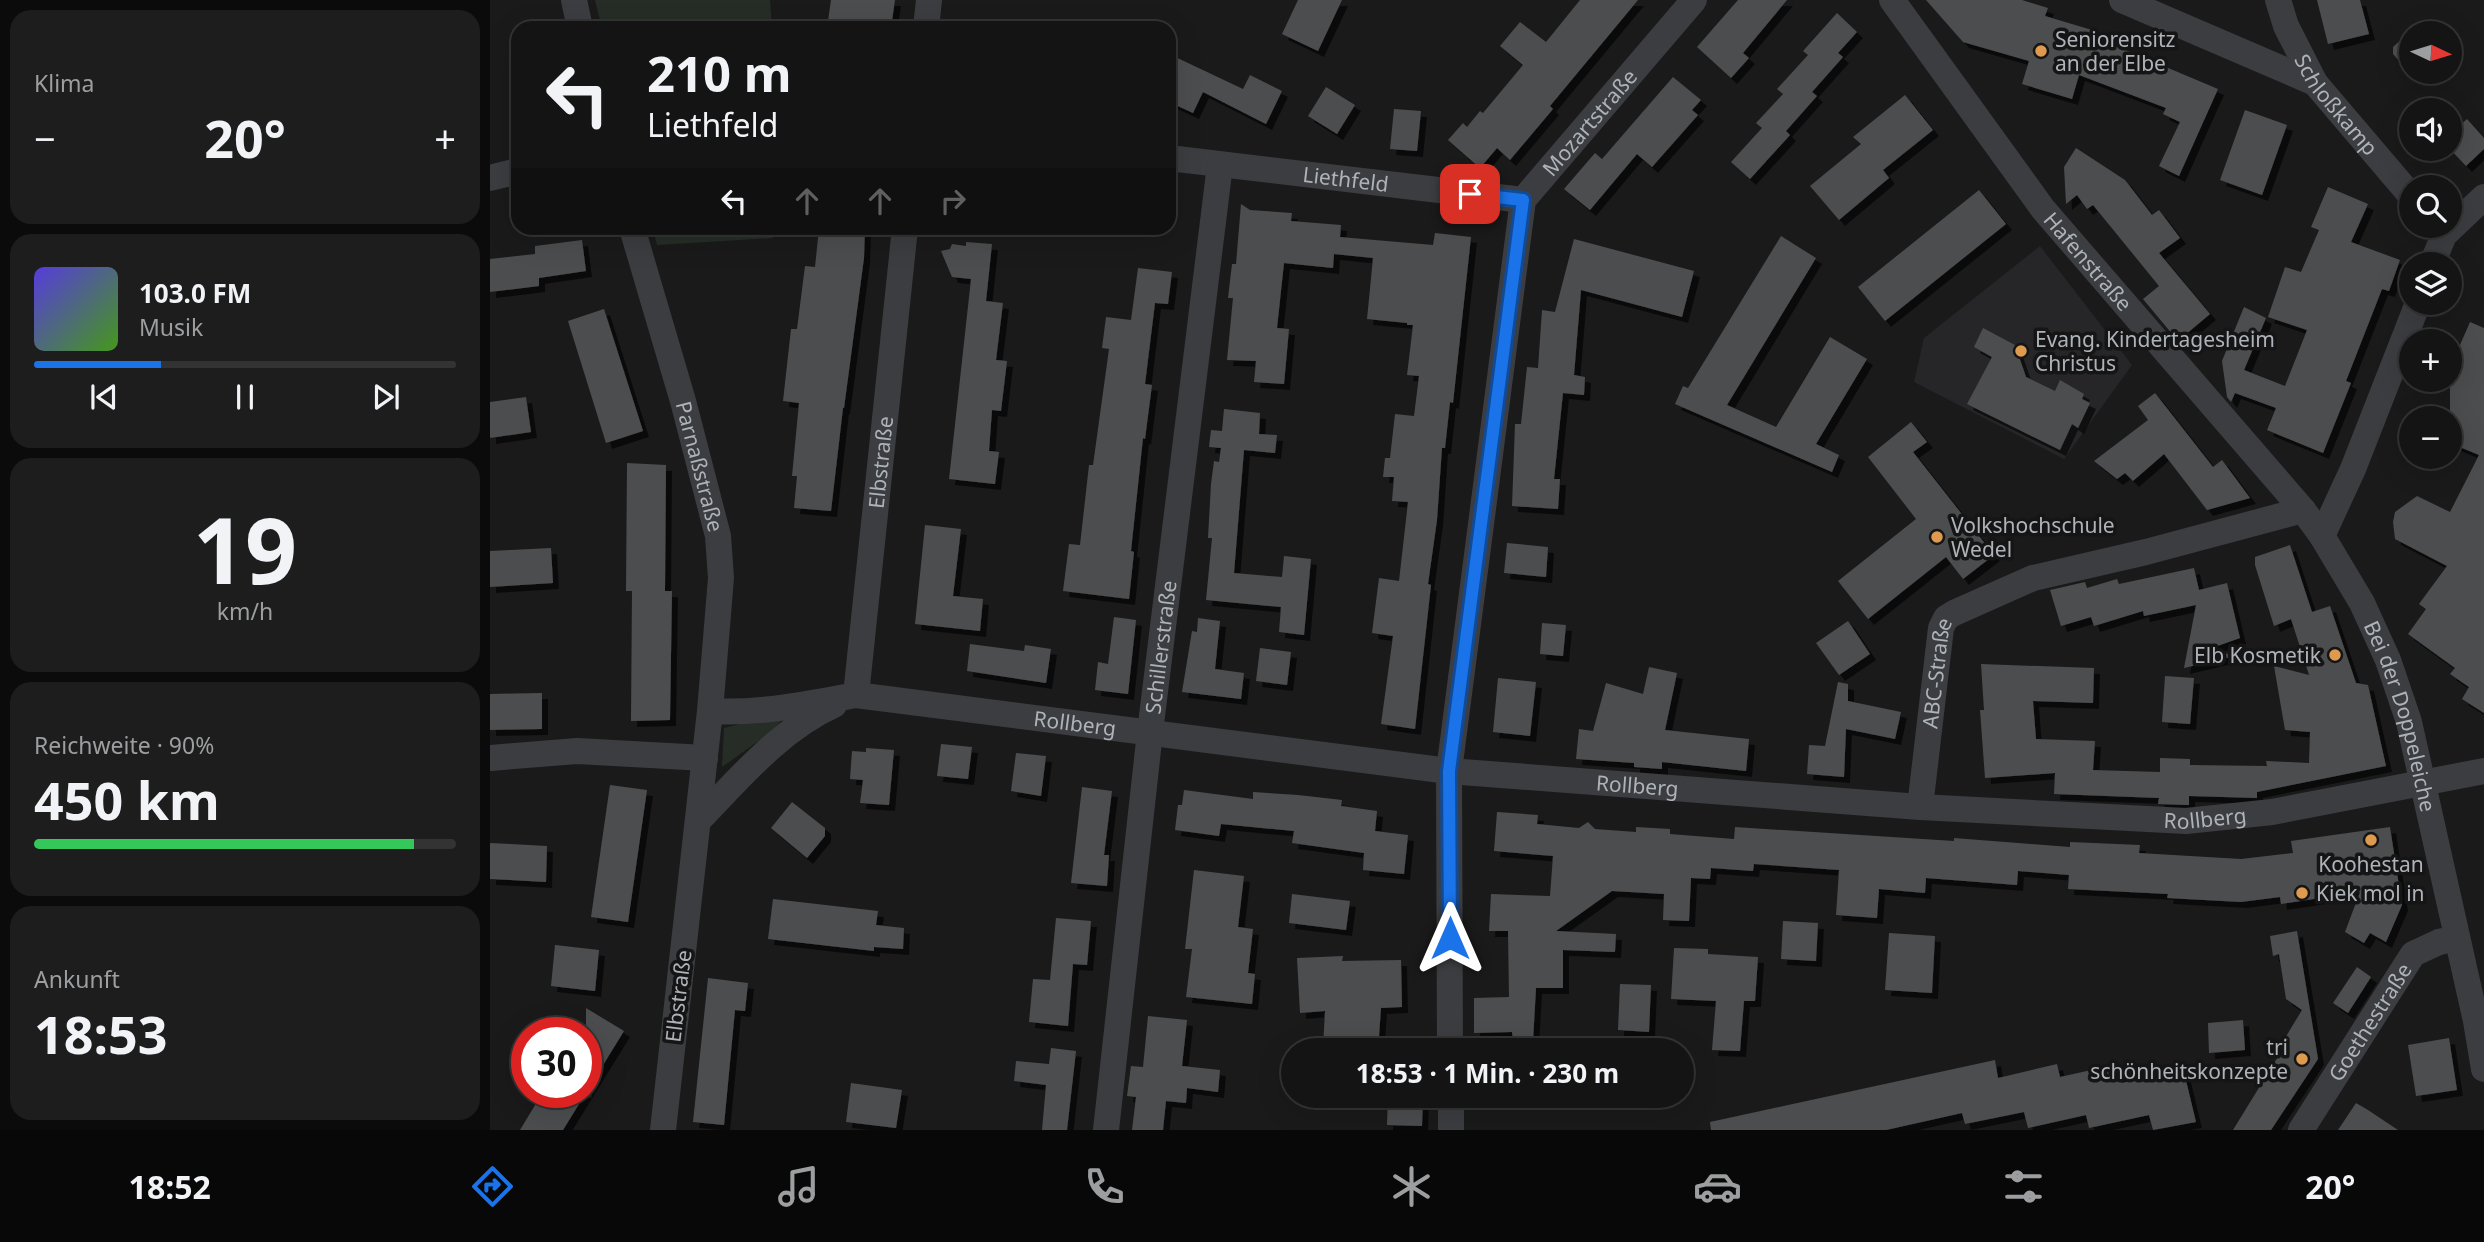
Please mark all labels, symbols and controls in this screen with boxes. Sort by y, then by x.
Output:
north arrow [2399,21,2462,84]
map controls [2399,21,2462,469]
place label: Seniorensitz an der Elbe [2055,25,2176,77]
text: 210 m [647,40,792,106]
marker: Seniorensitz an der Elbe [2033,43,2049,59]
icon: left [532,49,623,140]
street label: Schloßkamp [2288,49,2384,161]
street label: Mozartstraße [1536,63,1643,182]
text: Klima [34,67,95,99]
button: sound [2399,98,2462,161]
text: 20° [204,102,286,173]
text: Liethfeld [647,103,778,146]
text: − [34,112,56,164]
text: + [434,112,456,164]
street label: Liethfeld [1301,160,1390,198]
pin [1440,164,1500,224]
icon: arrive [1451,175,1489,213]
button: search [2399,175,2462,238]
icon: left [715,182,753,220]
icon: ahead [788,182,826,220]
icon: ahead [861,182,899,220]
icon: right [934,182,972,220]
street label: Hafenstraße [2038,206,2139,317]
button: layers [2399,252,2462,315]
text: 103.0 FM [139,275,251,311]
text: Musik [139,311,203,343]
place label: Evang. Kindertagesheim Christus [2035,325,2275,377]
button: + [2399,329,2462,392]
marker: Evang. Kindertagesheim Christus [2013,343,2029,359]
icon: previous [85,378,123,416]
icon: pause [226,378,264,416]
icon: next [367,378,405,416]
street label: Parnaßstraße [670,398,730,535]
button: − [2399,406,2462,469]
street label: Elbstraße [862,415,899,510]
text: 19 [193,487,297,611]
place label: Volkshochschule Wedel [1951,511,2115,563]
marker: Volkshochschule Wedel [1929,529,1945,545]
street label: Schillerstraße [1138,579,1183,715]
text: km/h [217,595,273,627]
street label: ABC-Straße [1915,612,1958,730]
street label: Bei der Doppeleiche [2358,616,2443,814]
place label: Elb Kosmetik [2194,641,2322,669]
marker: Elb Kosmetik [2327,647,2343,663]
street label: Rollberg [1032,704,1118,742]
text: Reichweite · 90% [34,729,214,761]
text: 450 km [34,764,220,835]
street label: Rollberg [1595,768,1680,803]
street label: Rollberg [2163,801,2248,835]
marker: Koohestan [2363,832,2379,848]
place label: Koohestan [2318,850,2424,878]
place label: Kiek mol in [2316,879,2425,907]
marker: Kiek mol in [2294,885,2310,901]
position arrow [1413,901,1487,975]
street label: Elbstraße [658,948,698,1044]
street label: Goethestraße [2322,957,2418,1087]
text: Ankunft [34,963,120,995]
text: 18:53 [34,998,168,1069]
speed limit sign: 30 [511,1017,602,1108]
place label: tri schönheitskonzepte [2090,1033,2288,1085]
marker: tri schönheitskonzepte [2294,1051,2310,1067]
text: 18:53 · 1 Min. · 230 m [1356,1055,1619,1091]
icon: directions [468,1162,517,1211]
icon: music [774,1162,823,1211]
icon: phone [1080,1162,1129,1211]
icon: climate [1387,1162,1436,1211]
icon: car [1693,1162,1742,1211]
icon: filters [1999,1162,2048,1211]
text: 18:52 [129,1165,211,1208]
text: 20° [2305,1165,2355,1208]

